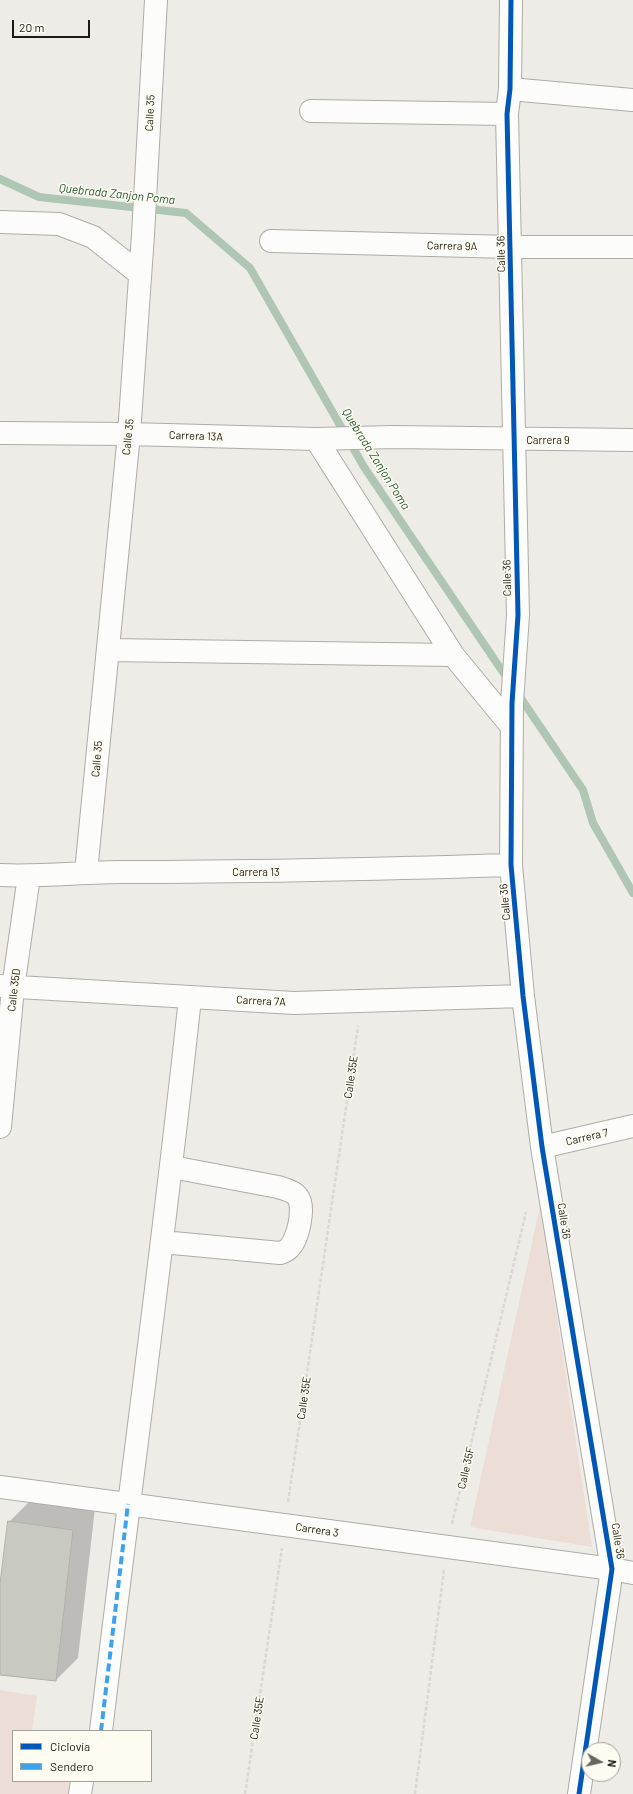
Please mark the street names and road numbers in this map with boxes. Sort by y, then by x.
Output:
street label: Calle 35 [142,94,158,132]
street label: Calle 36 [494,236,508,272]
street label: Carrera 9A [427,239,477,253]
street label: Calle 35 [120,418,136,456]
street label: Carrera 13A [169,428,223,444]
street label: Carrera 9 [526,433,570,447]
street label: Calle 36 [500,560,514,596]
street label: Calle 35 [89,740,105,778]
street label: Carrera 13 [232,865,280,879]
street label: Calle 36 [497,883,513,921]
street label: Calle 35D [5,968,23,1012]
street label: Carrera 7A [236,993,286,1009]
street label: Calle 35E [341,1055,361,1099]
street label: Carrera 7 [565,1126,609,1148]
street label: Calle 36 [555,1202,573,1240]
street label: Calle 35E [294,1376,314,1420]
street label: Calle 35F [455,1446,477,1490]
street label: Carrera 3 [295,1520,339,1540]
street label: Calle 36 [609,1522,627,1560]
street label: Calle 35E [247,1696,267,1740]

